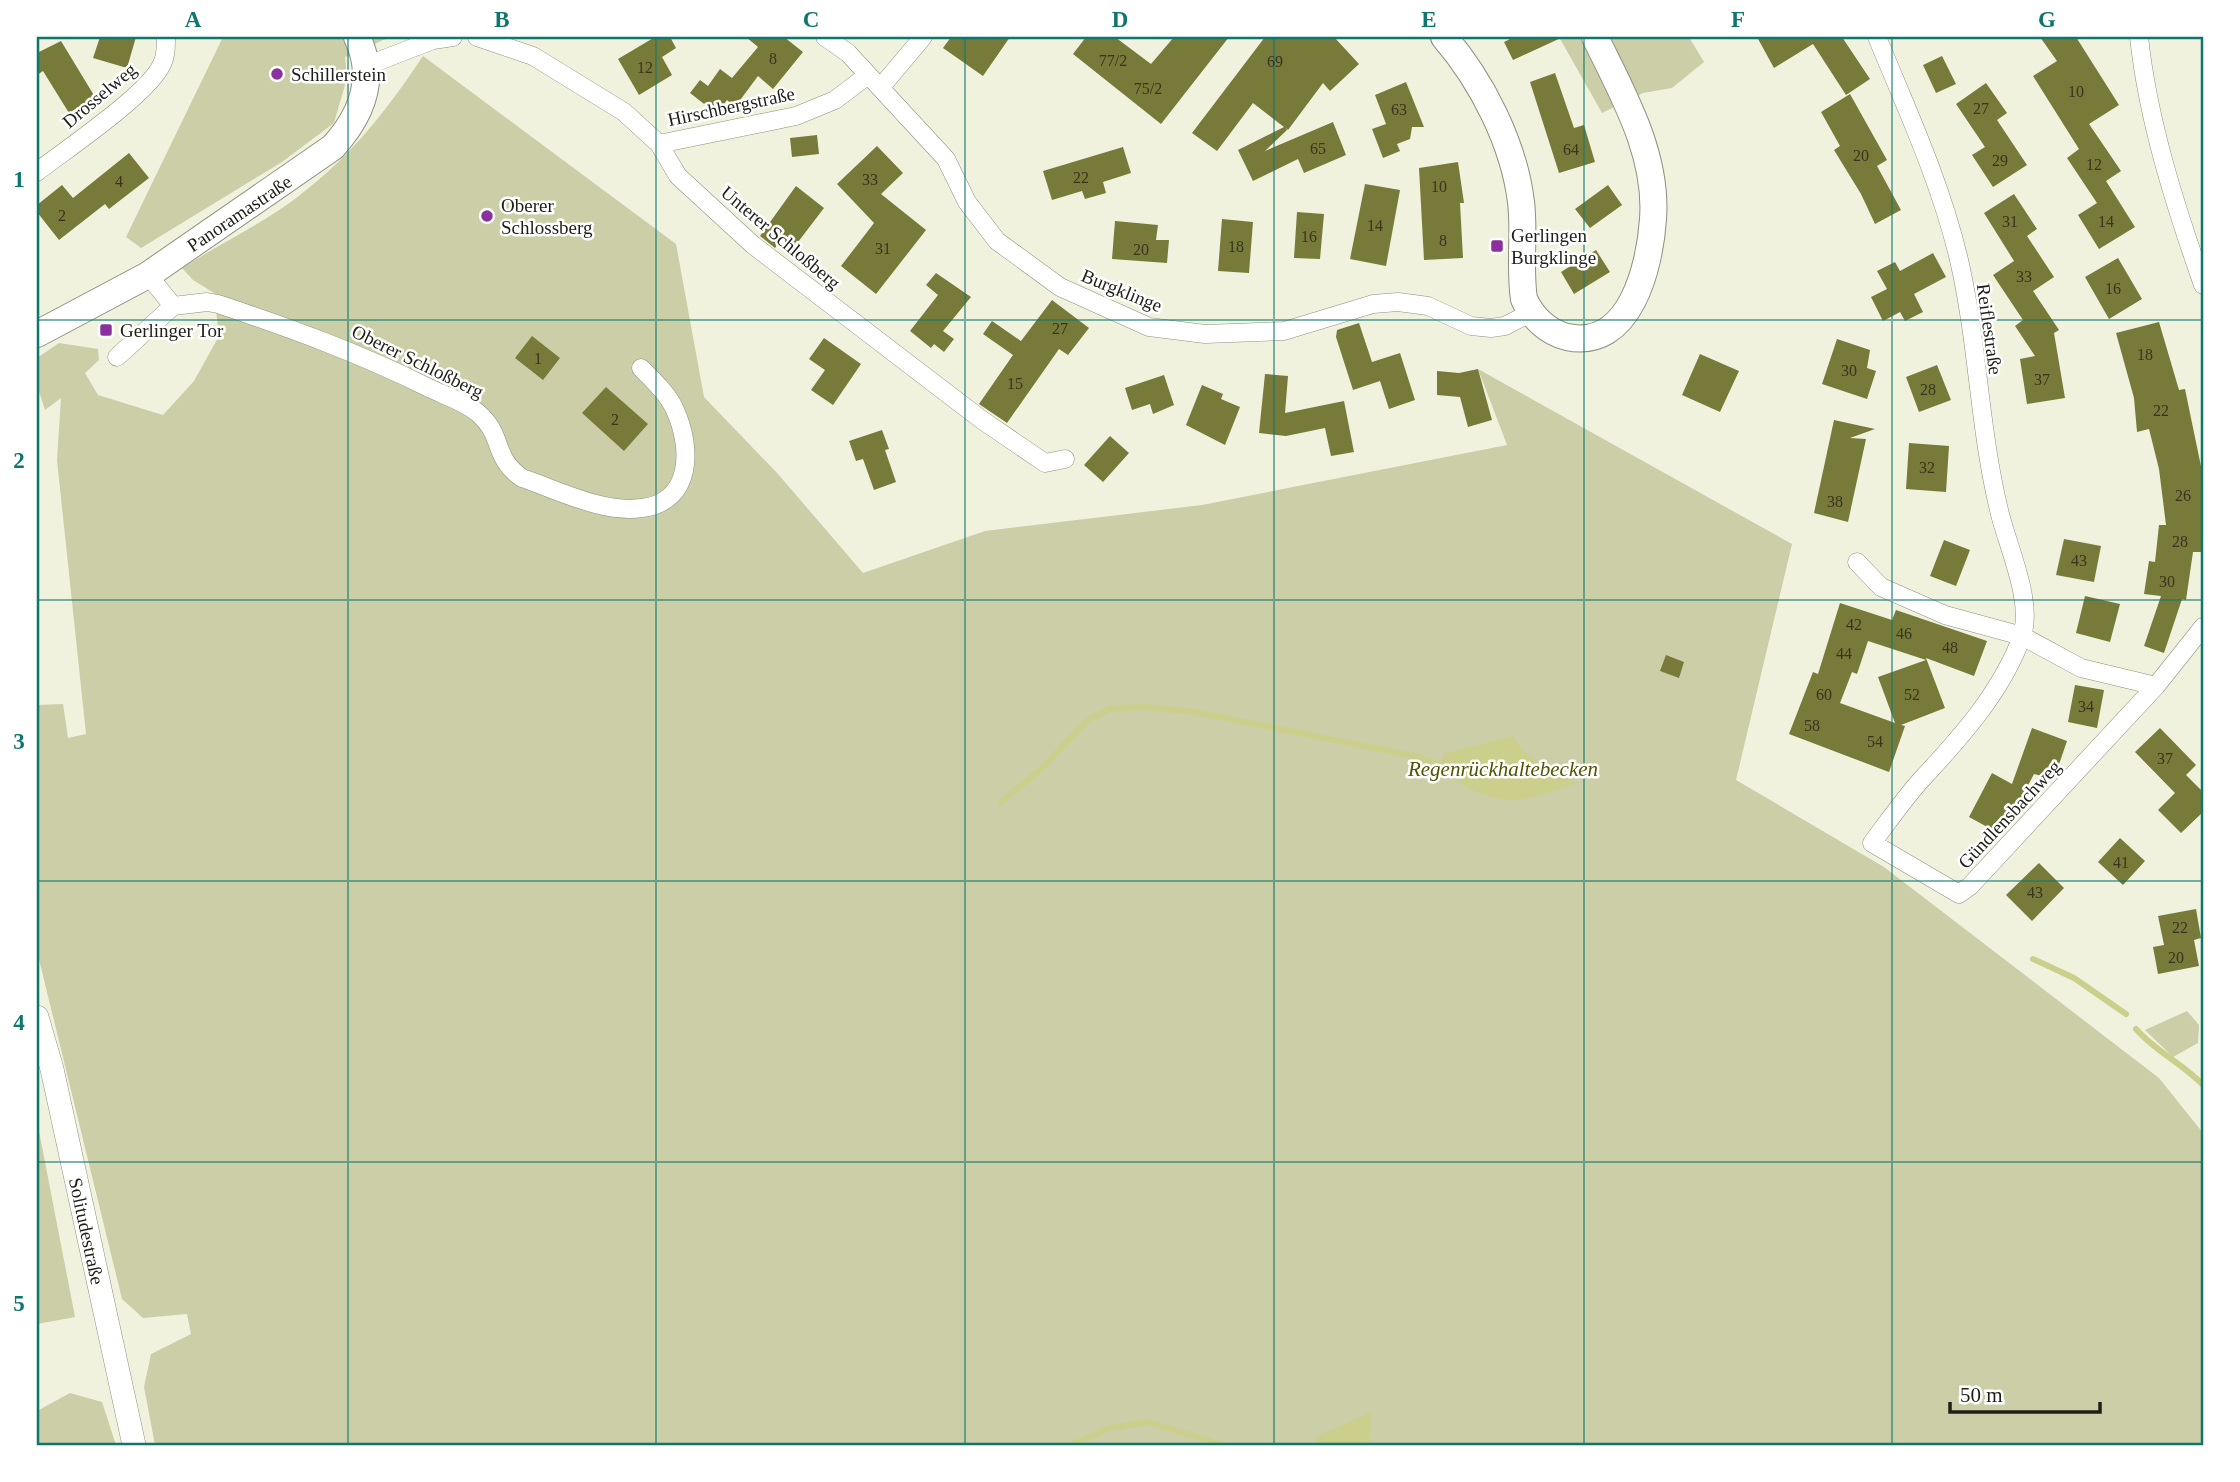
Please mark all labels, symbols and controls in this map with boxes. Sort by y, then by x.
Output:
text: A [185,7,202,32]
text: B [494,7,510,32]
text: C [803,7,819,32]
text: D [1112,7,1128,32]
text: E [1421,7,1437,32]
text: F [1731,7,1745,32]
text: G [2038,7,2056,32]
house number: 8 [769,50,777,67]
house number: 77/2 [1099,52,1127,69]
house number: 69 [1267,53,1283,70]
street label: Drosselweg [58,58,141,132]
house number: 12 [637,59,653,76]
place label: Schillerstein [291,64,386,85]
marker: Schillerstein [269,66,285,82]
house number: 75/2 [1134,80,1162,97]
street label: Hirschbergstraße [666,83,797,130]
house number: 10 [2068,83,2084,100]
house number: 27 [1973,100,1989,117]
house number: 63 [1391,101,1407,118]
house number: 65 [1310,140,1326,157]
house number: 64 [1563,141,1579,158]
house number: 20 [1853,147,1869,164]
house number: 29 [1992,152,2008,169]
house number: 12 [2086,156,2102,173]
text: 1 [13,167,25,192]
house number: 22 [1073,169,1089,186]
street label: Panoramastraße [183,171,295,256]
house number: 33 [862,171,878,188]
house number: 4 [115,173,123,190]
house number: 10 [1431,178,1447,195]
street label: Unterer Schloßberg [717,181,845,294]
place label: Oberer Schlossberg [501,195,593,238]
house number: 2 [58,207,66,224]
marker: Oberer Schlossberg [479,208,495,224]
house number: 31 [2002,213,2018,230]
house number: 14 [2098,213,2114,230]
house number: 14 [1367,217,1383,234]
place label: Gerlingen Burgklinge [1511,225,1596,268]
house number: 16 [1301,228,1317,245]
house number: 8 [1439,232,1447,249]
house number: 18 [1228,238,1244,255]
marker: Gerlingen Burgklinge [1489,238,1505,254]
house number: 31 [875,240,891,257]
house number: 20 [1133,241,1149,258]
street label: Burgklinge [1078,265,1165,316]
house number: 33 [2016,268,2032,285]
house number: 16 [2105,280,2121,297]
street label: Reiflestraße [1973,282,2006,376]
place label: Gerlinger Tor [120,320,224,341]
house number: 27 [1052,320,1068,337]
street label: Oberer Schloßberg [349,321,487,403]
marker: Gerlinger Tor [98,322,114,338]
house number: 18 [2137,346,2153,363]
house number: 1 [534,350,542,367]
house number: 30 [1841,362,1857,379]
house number: 37 [2034,371,2050,388]
house number: 15 [1007,375,1023,392]
house number: 28 [1920,381,1936,398]
house number: 22 [2153,402,2169,419]
house number: 2 [611,411,619,428]
text: 2 [13,448,25,473]
house number: 32 [1919,459,1935,476]
house number: 26 [2175,487,2191,504]
house number: 38 [1827,493,1843,510]
house number: 28 [2172,533,2188,550]
house number: 43 [2071,552,2087,569]
house number: 30 [2159,573,2175,590]
house number: 42 [1846,616,1862,633]
house number: 46 [1896,625,1912,642]
house number: 48 [1942,639,1958,656]
house number: 44 [1836,645,1852,662]
house number: 60 [1816,686,1832,703]
house number: 52 [1904,686,1920,703]
house number: 34 [2078,698,2094,715]
house number: 58 [1804,717,1820,734]
text: 3 [13,729,25,754]
house number: 54 [1867,733,1883,750]
house number: 37 [2157,750,2173,767]
street label: Gündlensbachweg [1954,755,2065,873]
water label: Regenrückhaltebecken [1407,757,1598,781]
house number: 41 [2113,854,2129,871]
house number: 43 [2027,884,2043,901]
house number: 22 [2172,919,2188,936]
house number: 20 [2168,949,2184,966]
text: 4 [13,1010,25,1035]
street label: Solitudestraße [65,1176,108,1286]
text: 5 [13,1291,25,1316]
scale bar [1950,1370,2100,1414]
text: 50 m [1960,1383,2003,1407]

